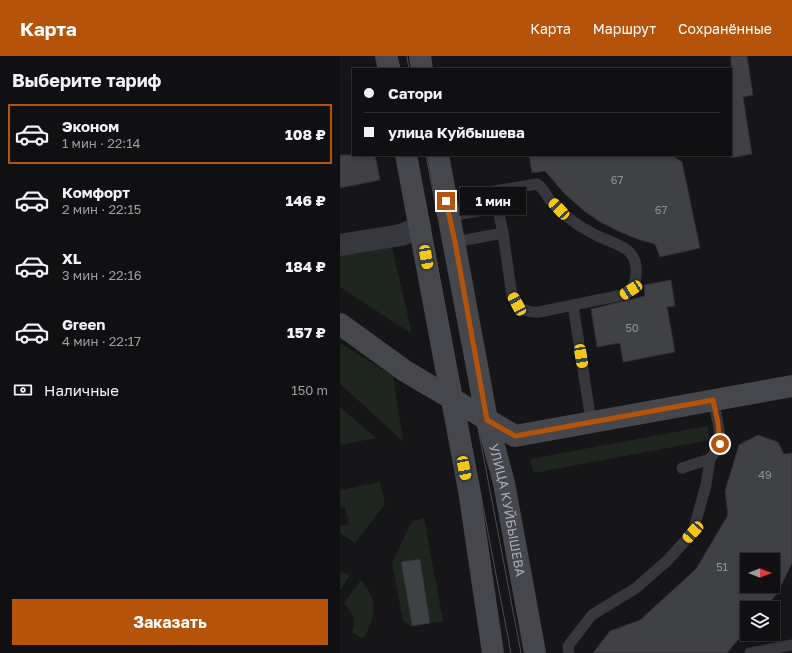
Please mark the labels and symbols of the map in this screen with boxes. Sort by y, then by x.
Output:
house number: 67 [611,173,623,186]
callout: 1 мин [460,187,526,215]
route end [437,192,455,210]
car [546,196,572,222]
house number: 67 [655,203,667,216]
car [418,244,434,270]
car [618,278,644,302]
car [506,291,528,317]
house number: 50 [625,321,639,334]
car [573,343,589,369]
route start [711,435,729,453]
street label: УЛИЦА КУЙБЫШЕВА [486,442,529,578]
car [456,455,472,481]
house number: 49 [758,468,772,481]
car [681,519,705,545]
north arrow [740,553,780,593]
house number: 51 [716,560,728,573]

